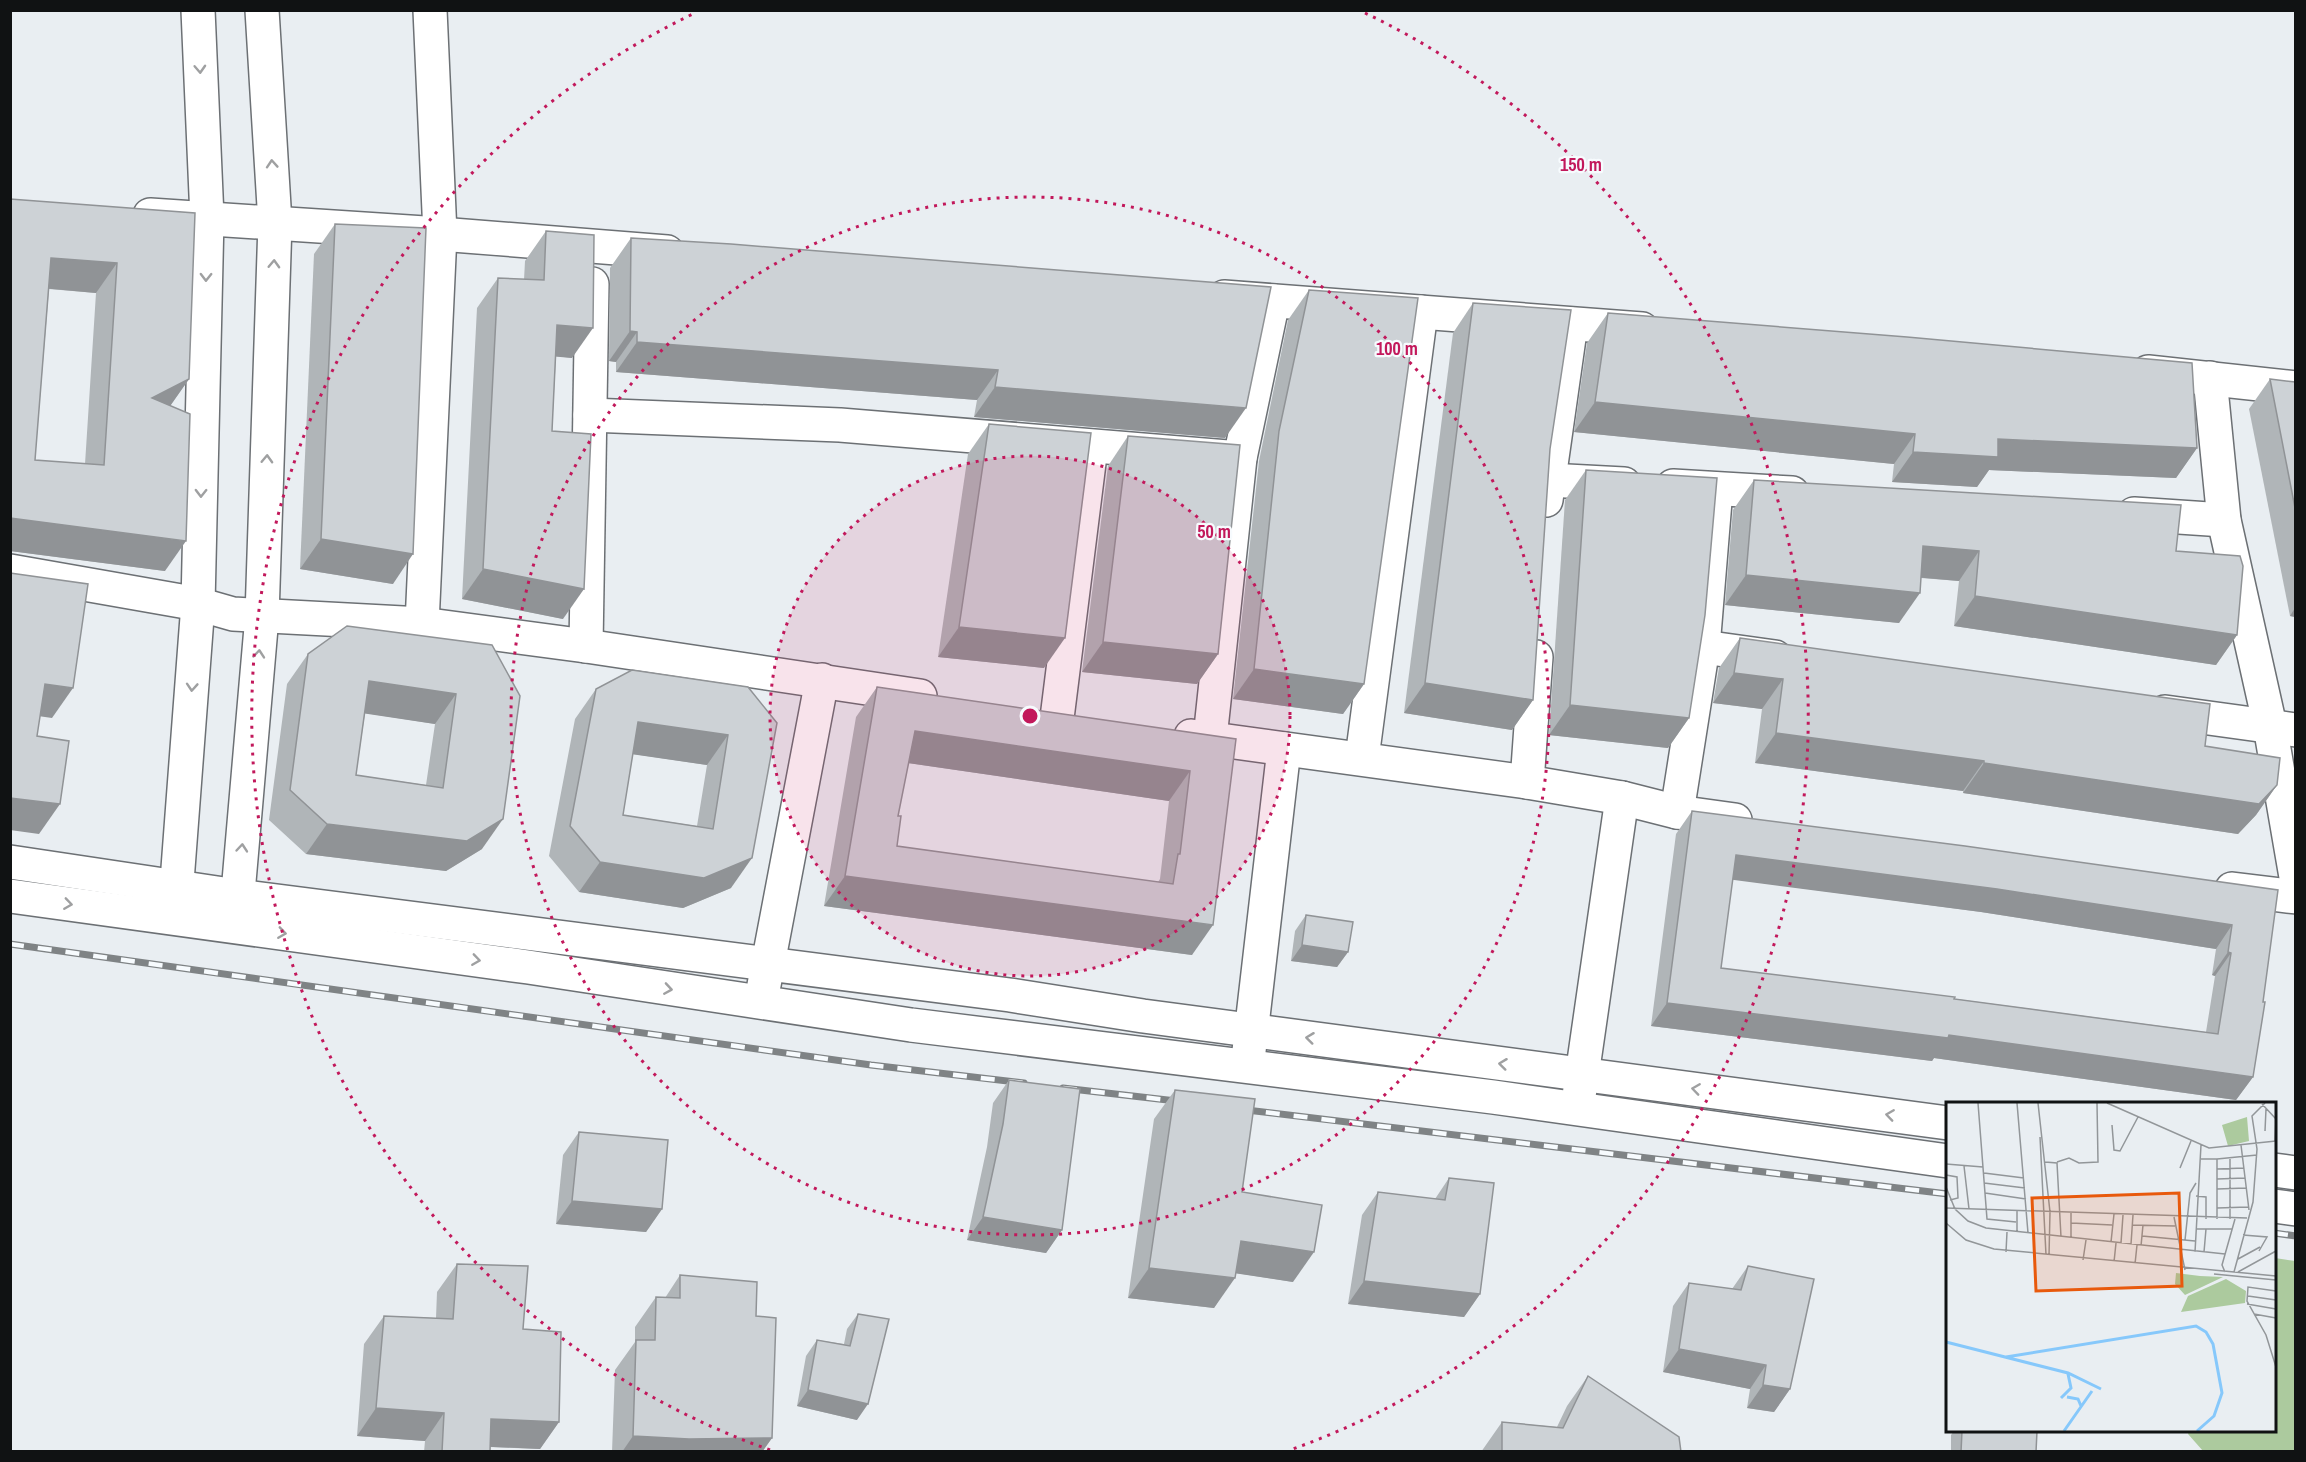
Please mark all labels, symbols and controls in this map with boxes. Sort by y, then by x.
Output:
one-way arrow [194,64,207,73]
text: 150 m [1560,152,1602,177]
one-way arrow [265,160,278,169]
one-way arrow [268,260,280,269]
one-way arrow [199,272,212,281]
text: 100 m [1376,336,1418,361]
one-way arrow [261,454,274,463]
one-way arrow [194,488,207,497]
text: 50 m [1197,519,1231,544]
one-way arrow [252,649,265,658]
one-way arrow [186,683,199,692]
centre of rings [1020,706,1040,726]
one-way arrow [235,843,248,852]
one-way arrow [64,897,73,910]
one-way arrow [278,927,287,939]
one-way arrow [471,953,480,965]
one-way arrow [664,983,673,995]
one-way arrow [1305,1033,1314,1045]
one-way arrow [1498,1058,1508,1070]
one-way arrow [1692,1084,1701,1096]
inset map [1946,1102,2276,1432]
one-way arrow [1885,1110,1894,1122]

